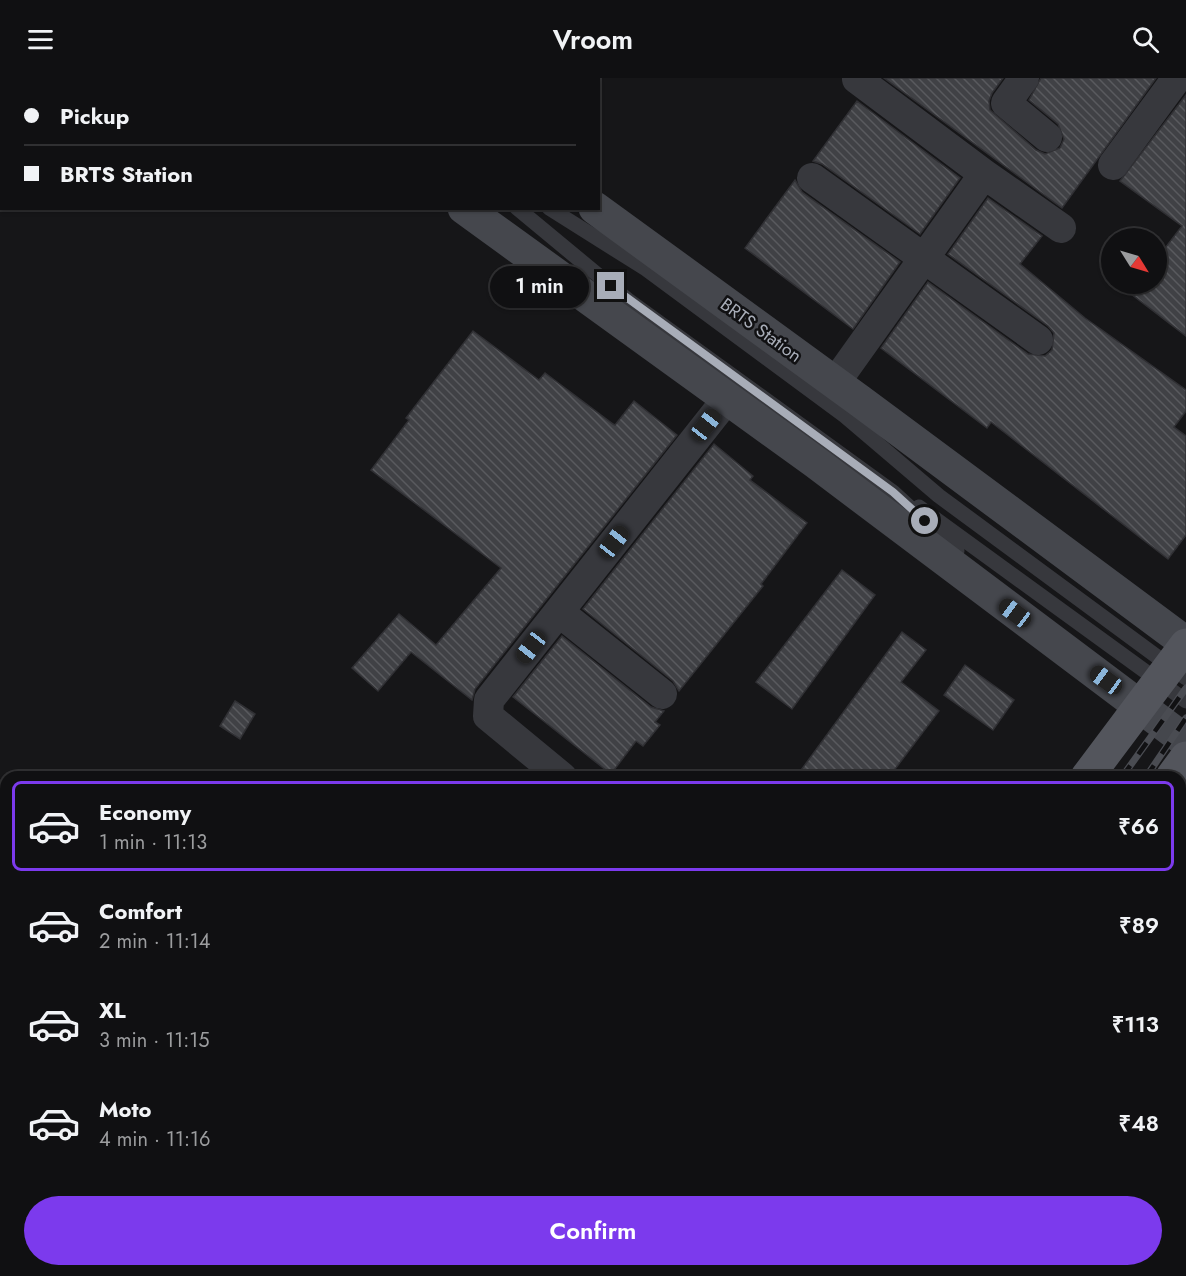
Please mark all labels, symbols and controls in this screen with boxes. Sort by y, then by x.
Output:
text: Vroom [553,20,633,59]
icon: menu [24,23,57,56]
icon: search [1129,23,1162,56]
text: Pickup [60,100,129,132]
text: BRTS Station [60,158,193,190]
north arrow [1101,228,1167,294]
map controls [1101,228,1167,294]
callout: 1 min [491,265,590,307]
text: 1 min [515,272,564,301]
route end [597,272,624,299]
street label: BRTS Station [715,292,807,368]
car [688,405,724,445]
route start [911,507,938,534]
car [596,522,632,562]
car [995,595,1035,631]
car [513,627,549,667]
car [1086,662,1126,698]
text: Economy [99,796,191,828]
icon: car [27,799,81,853]
text: ₹66 [1118,810,1159,842]
text: 1 min · 11:13 [99,828,207,857]
text: Comfort [99,895,182,927]
icon: car [27,898,81,952]
text: ₹89 [1119,909,1159,941]
text: 2 min · 11:14 [99,927,210,956]
text: XL [99,994,126,1026]
icon: car [27,997,81,1051]
text: ₹113 [1112,1008,1159,1040]
text: 3 min · 11:15 [99,1026,210,1055]
text: Moto [99,1093,152,1125]
icon: car [27,1096,81,1150]
text: ₹48 [1119,1107,1159,1139]
text: 4 min · 11:16 [99,1125,210,1154]
button: Confirm [24,1196,1162,1265]

